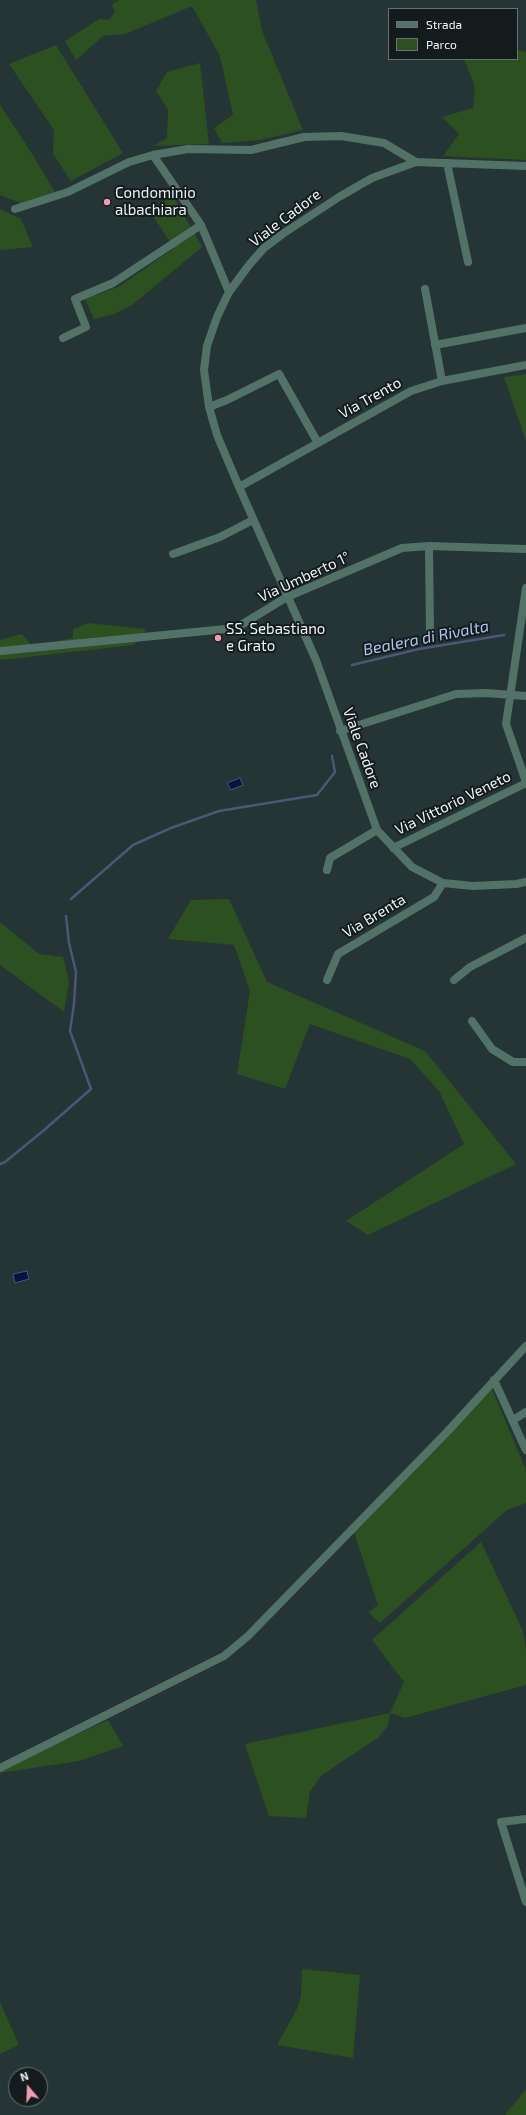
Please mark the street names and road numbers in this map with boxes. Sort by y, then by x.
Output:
street label: Viale Cadore [246,185,324,251]
street label: Via Trento [336,374,404,422]
street label: Via Umberto 1° [255,548,353,606]
street label: Viale Cadore [339,705,385,791]
street label: Via Vittorio Veneto [392,767,514,839]
street label: Via Brenta [339,890,409,942]

